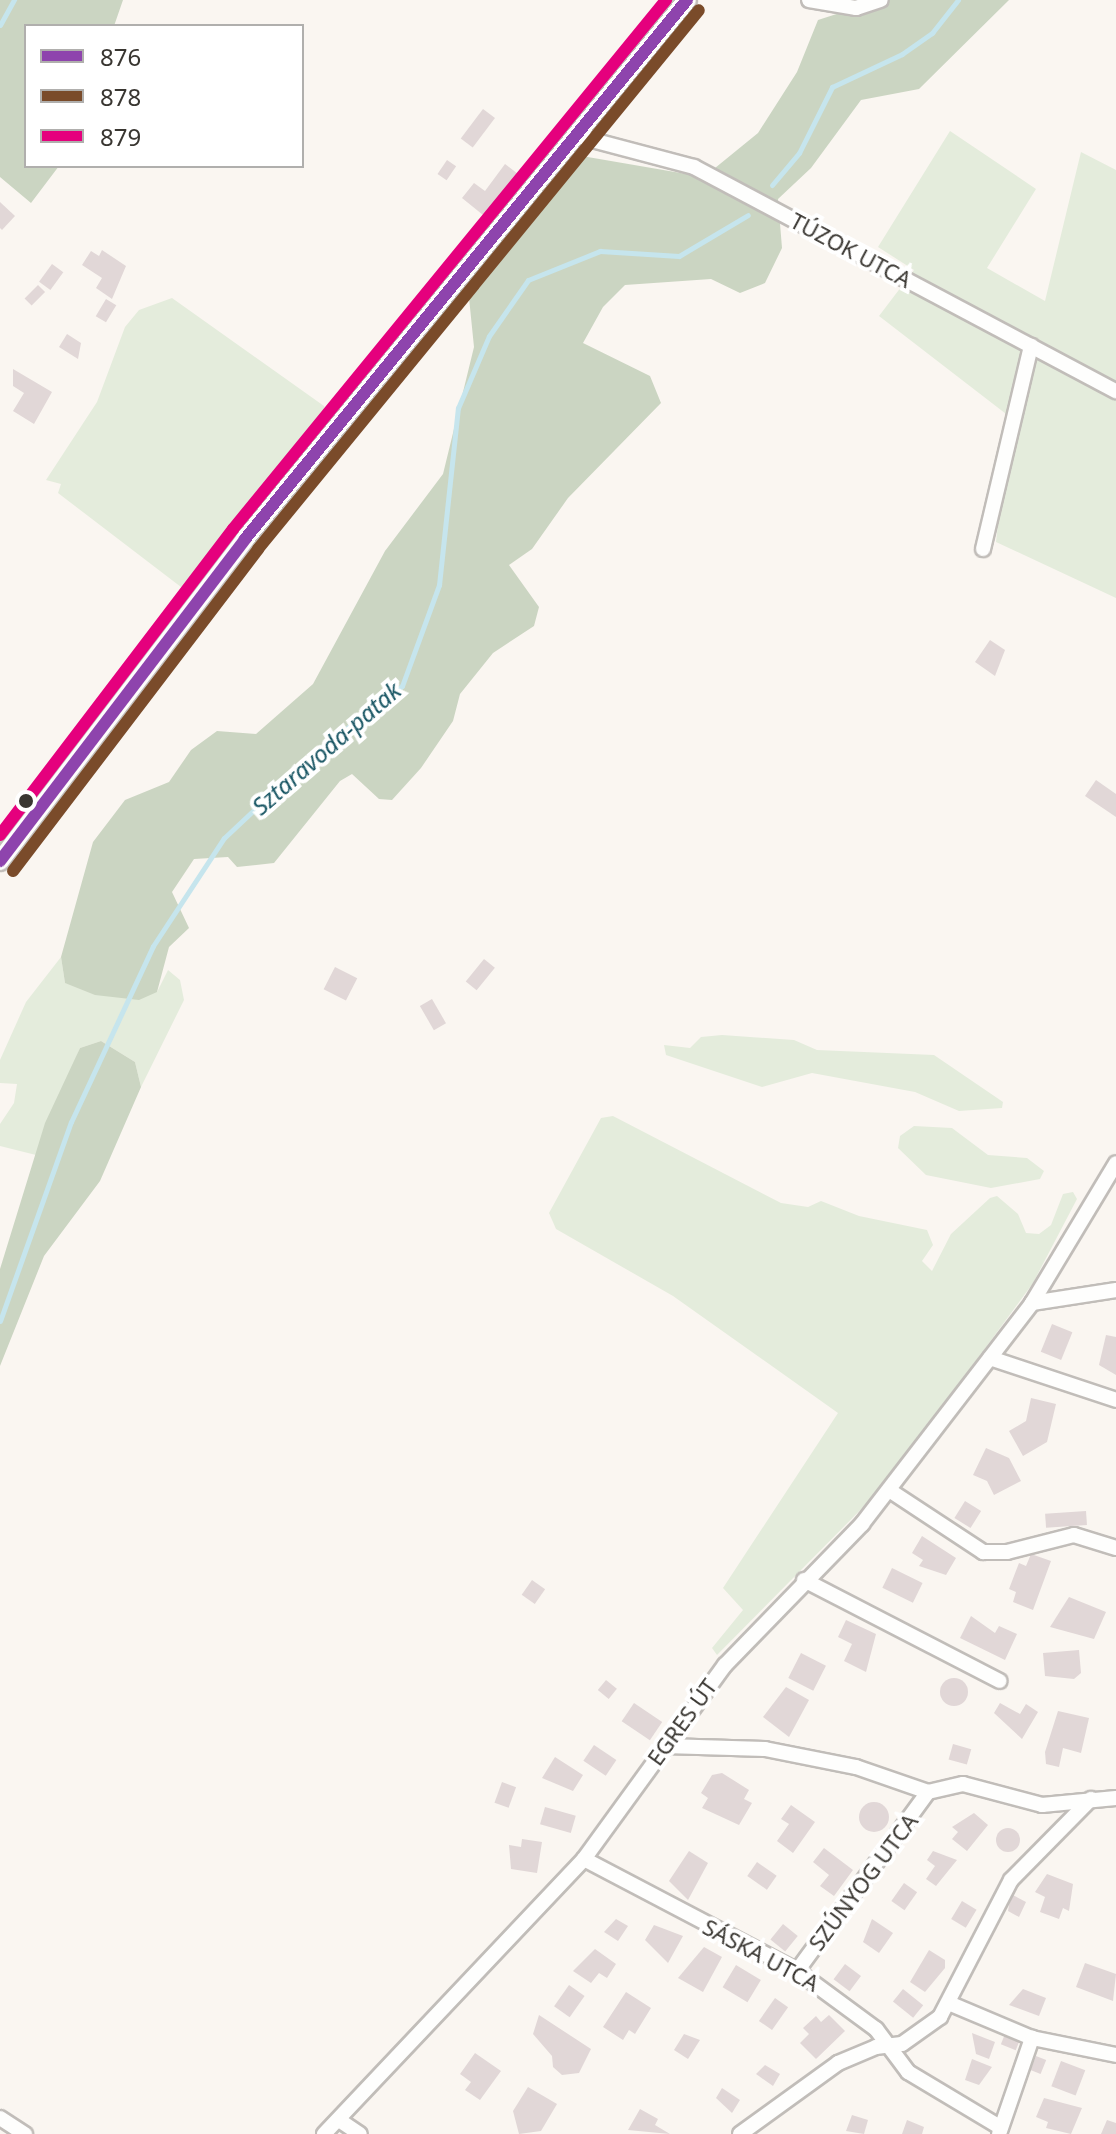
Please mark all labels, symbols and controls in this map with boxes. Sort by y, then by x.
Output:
legend [24,24,304,168]
text: 876 [100,40,141,73]
text: 878 [100,80,141,113]
text: 879 [100,120,141,153]
street label: TÚZOK UTCA [786,207,916,293]
water label: Sztaravoda-patak [246,676,406,820]
unlabelled marker [18,793,34,809]
street label: EGRES ÚT [642,1674,722,1770]
street label: SZÚNYOG UTCA [803,1808,923,1956]
street label: SÁSKA UTCA [699,1913,823,1997]

